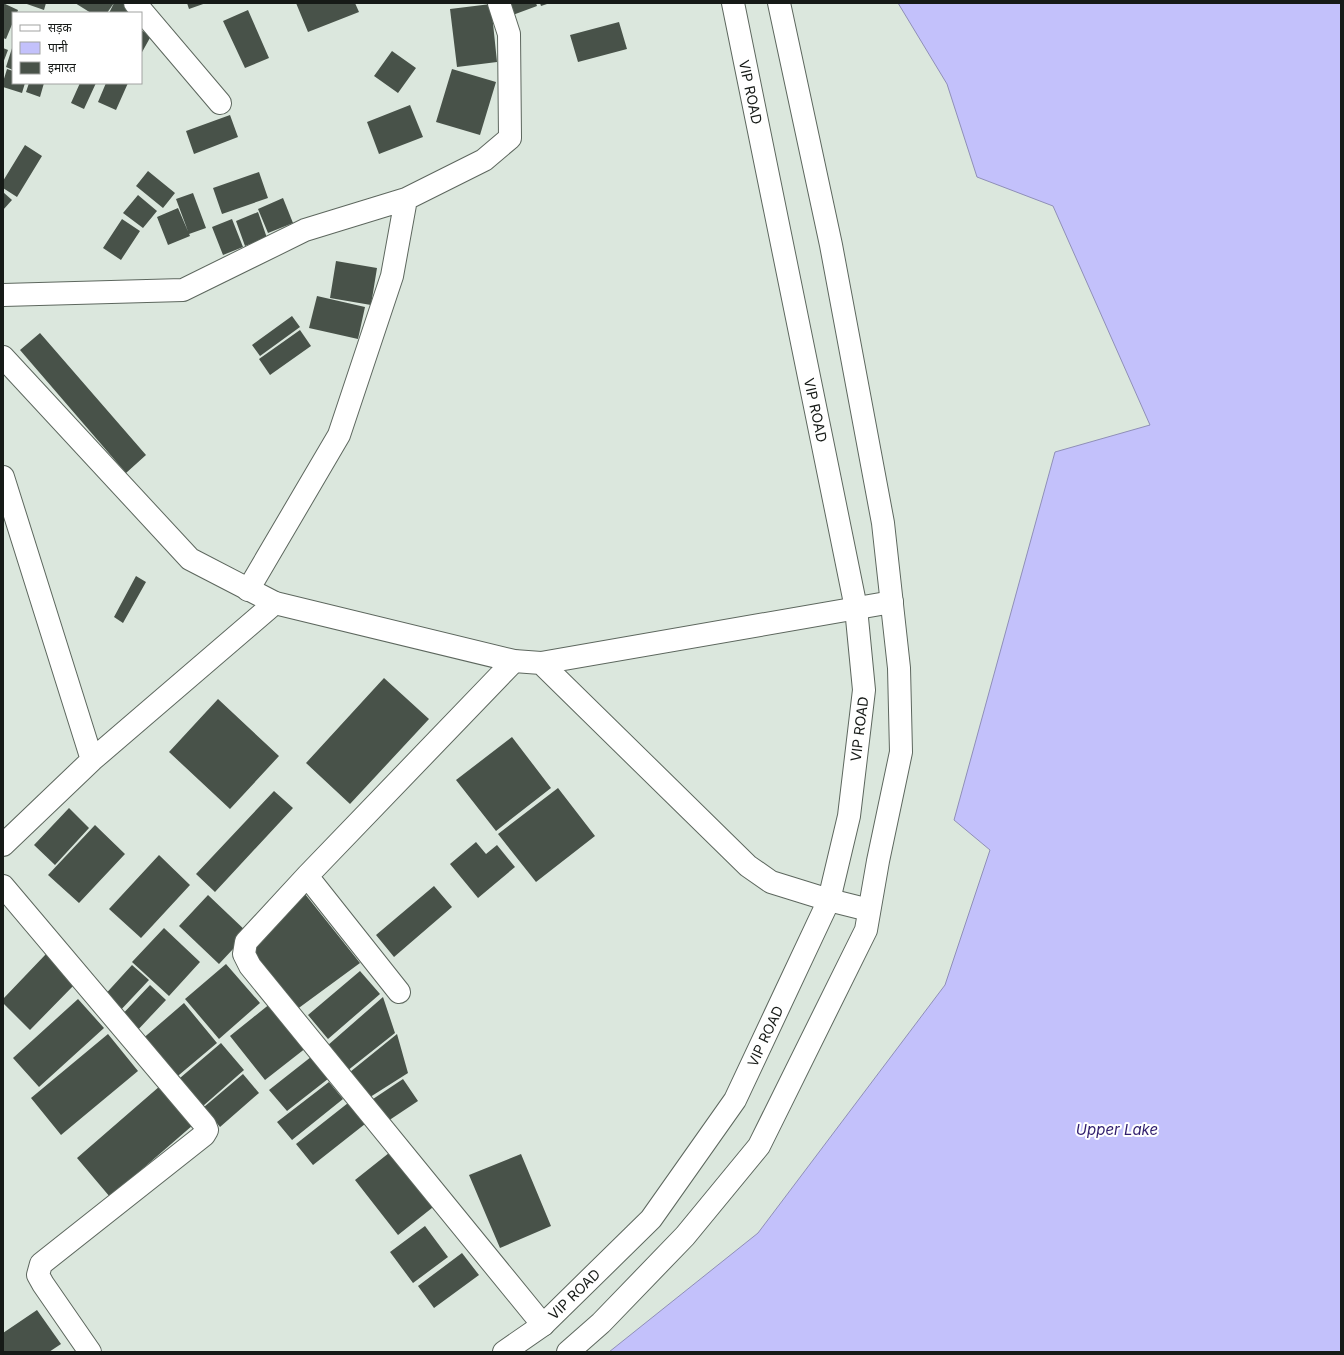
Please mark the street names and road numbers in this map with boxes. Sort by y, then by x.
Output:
street label: VIP ROAD [736,58,766,126]
street label: VIP ROAD [801,376,831,444]
street label: VIP ROAD [847,696,871,762]
street label: VIP ROAD [743,1003,787,1069]
street label: VIP ROAD [545,1265,603,1323]

